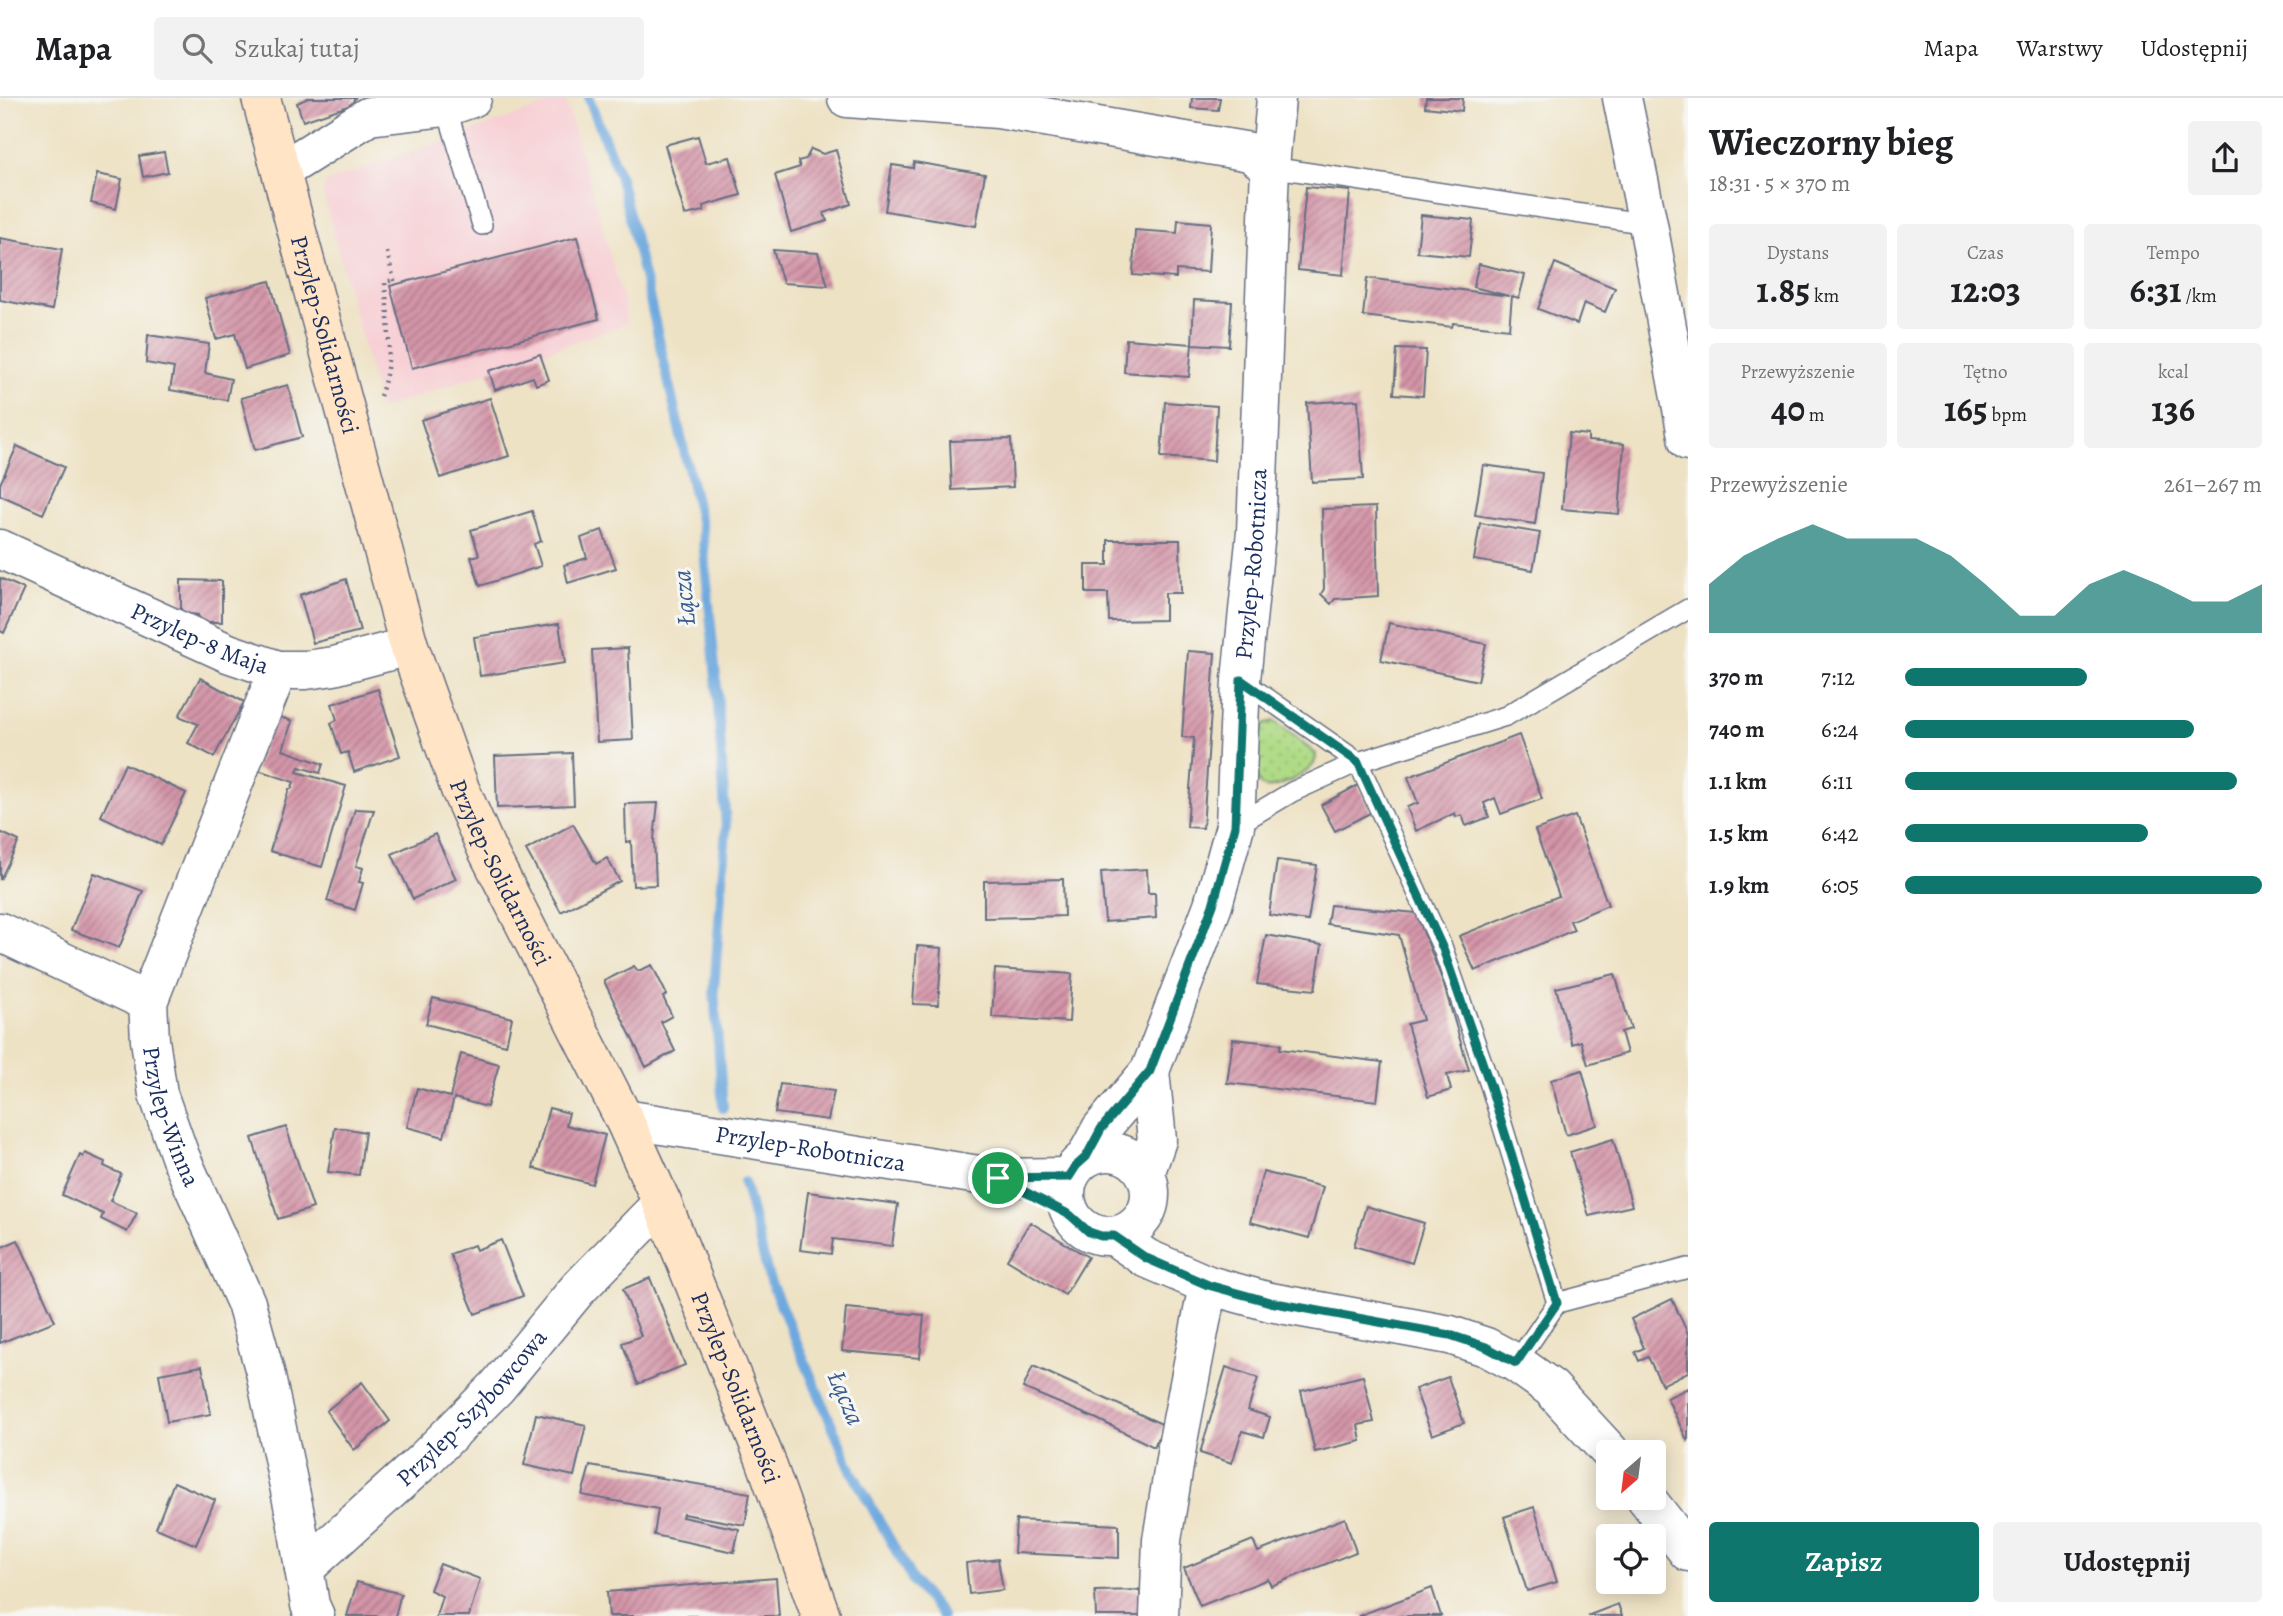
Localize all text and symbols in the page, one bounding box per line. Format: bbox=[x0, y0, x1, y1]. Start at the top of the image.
search box bbox=[154, 17, 644, 80]
text: Mapa bbox=[35, 26, 112, 71]
icon: search bbox=[178, 29, 216, 67]
text: Szukaj tutaj bbox=[234, 31, 360, 66]
text: Mapa bbox=[1923, 32, 1979, 64]
text: Warstwy bbox=[2017, 32, 2103, 64]
text: Udostępnij bbox=[2141, 32, 2248, 64]
text: Wieczorny bieg bbox=[1709, 116, 1954, 168]
button: share bbox=[2188, 121, 2262, 195]
text: 18:31 · 5 × 370 m bbox=[1709, 168, 1850, 199]
street label: Przylep-Solidarności bbox=[283, 232, 367, 437]
text: Dystans bbox=[1766, 240, 1829, 266]
text: Czas bbox=[1967, 240, 2004, 266]
text: Tempo bbox=[2147, 240, 2200, 266]
text: 1.85 bbox=[1756, 266, 1810, 314]
text: 12:03 bbox=[1950, 266, 2021, 314]
text: 6:31 bbox=[2129, 266, 2182, 314]
text: km bbox=[1810, 283, 1839, 309]
text: /km bbox=[2182, 283, 2217, 309]
text: Przewyższenie bbox=[1741, 359, 1855, 385]
text: Tętno bbox=[1964, 359, 2007, 385]
text: kcal bbox=[2158, 359, 2188, 385]
text: 40 bbox=[1771, 385, 1805, 433]
text: 165 bbox=[1944, 385, 1988, 433]
text: 136 bbox=[2151, 385, 2195, 433]
text: m bbox=[1805, 402, 1825, 428]
text: bpm bbox=[1988, 402, 2027, 428]
street label: Przylep-Robotnicza bbox=[1227, 467, 1274, 661]
text: Przewyższenie bbox=[1709, 469, 1848, 500]
text: 261–267 m bbox=[2164, 469, 2262, 500]
water label: Łącza bbox=[664, 569, 704, 627]
street label: Przylep-8 Maja bbox=[126, 595, 274, 682]
text: 370 m bbox=[1709, 662, 1764, 693]
text: 7:12 bbox=[1821, 662, 1855, 693]
text: 740 m bbox=[1709, 714, 1764, 745]
text: 6:24 bbox=[1821, 714, 1858, 745]
text: 1.1 km bbox=[1709, 766, 1767, 797]
text: 6:11 bbox=[1821, 766, 1853, 797]
street label: Przylep-Solidarności bbox=[442, 775, 559, 971]
text: 1.5 km bbox=[1709, 818, 1769, 849]
text: 6:42 bbox=[1821, 818, 1858, 849]
text: 1.9 km bbox=[1709, 870, 1769, 901]
text: 6:05 bbox=[1821, 870, 1859, 901]
street label: Przylep-Winna bbox=[135, 1044, 208, 1193]
street label: Przylep-Robotnicza bbox=[713, 1118, 909, 1179]
pin bbox=[968, 1148, 1028, 1208]
icon: arrive bbox=[979, 1159, 1017, 1197]
street label: Przylep-Solidarności bbox=[683, 1287, 788, 1488]
street label: Przylep-Szybowcowa bbox=[389, 1322, 555, 1494]
water label: Łącza bbox=[819, 1365, 873, 1431]
north arrow bbox=[1596, 1440, 1666, 1510]
map controls bbox=[1596, 1440, 1666, 1594]
button: Zapisz bbox=[1709, 1522, 1979, 1602]
button: Udostępnij bbox=[1993, 1522, 2262, 1602]
button: locate bbox=[1596, 1524, 1666, 1594]

